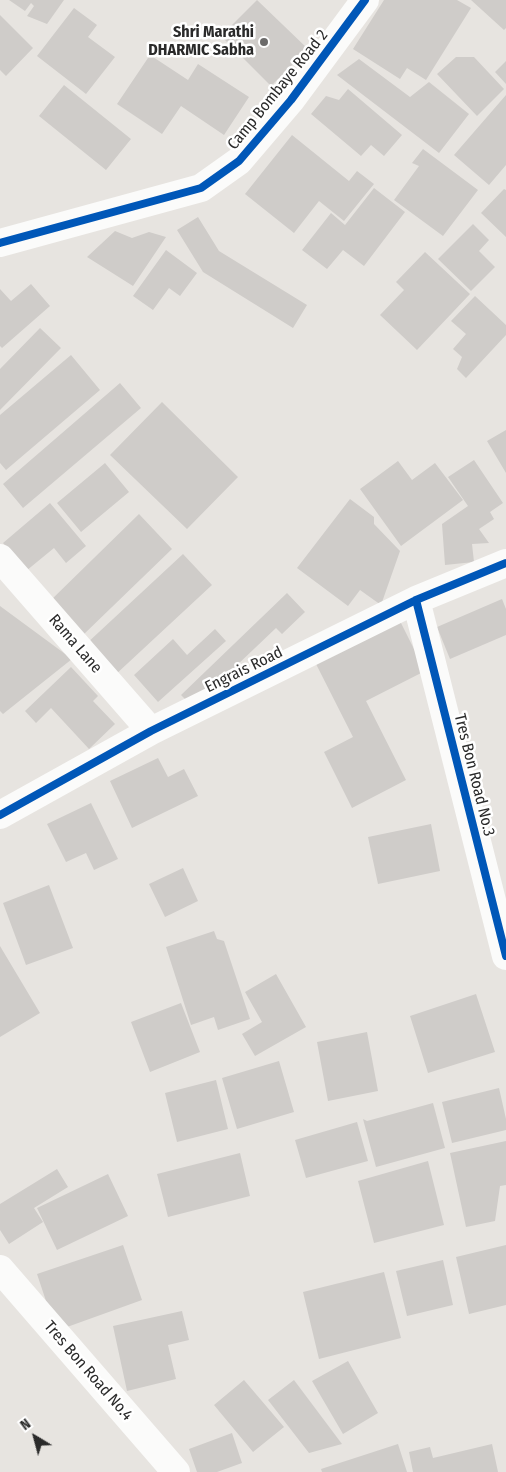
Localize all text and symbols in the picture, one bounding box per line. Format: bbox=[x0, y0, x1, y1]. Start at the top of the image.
place label: Shri Marathi DHARMIC Sabha bbox=[148, 23, 254, 61]
street label: Camp Bombaye Road 2 bbox=[224, 26, 332, 154]
marker: Shri Marathi DHARMIC Sabha bbox=[258, 36, 270, 48]
street label: Rama Lane bbox=[44, 611, 106, 677]
street label: Engrais Road bbox=[202, 643, 286, 697]
street label: Tres Bon Road No.3 bbox=[449, 712, 499, 838]
street label: Tres Bon Road No.4 bbox=[40, 1317, 136, 1425]
north arrow bbox=[10, 1412, 60, 1462]
text: N bbox=[17, 1415, 34, 1434]

